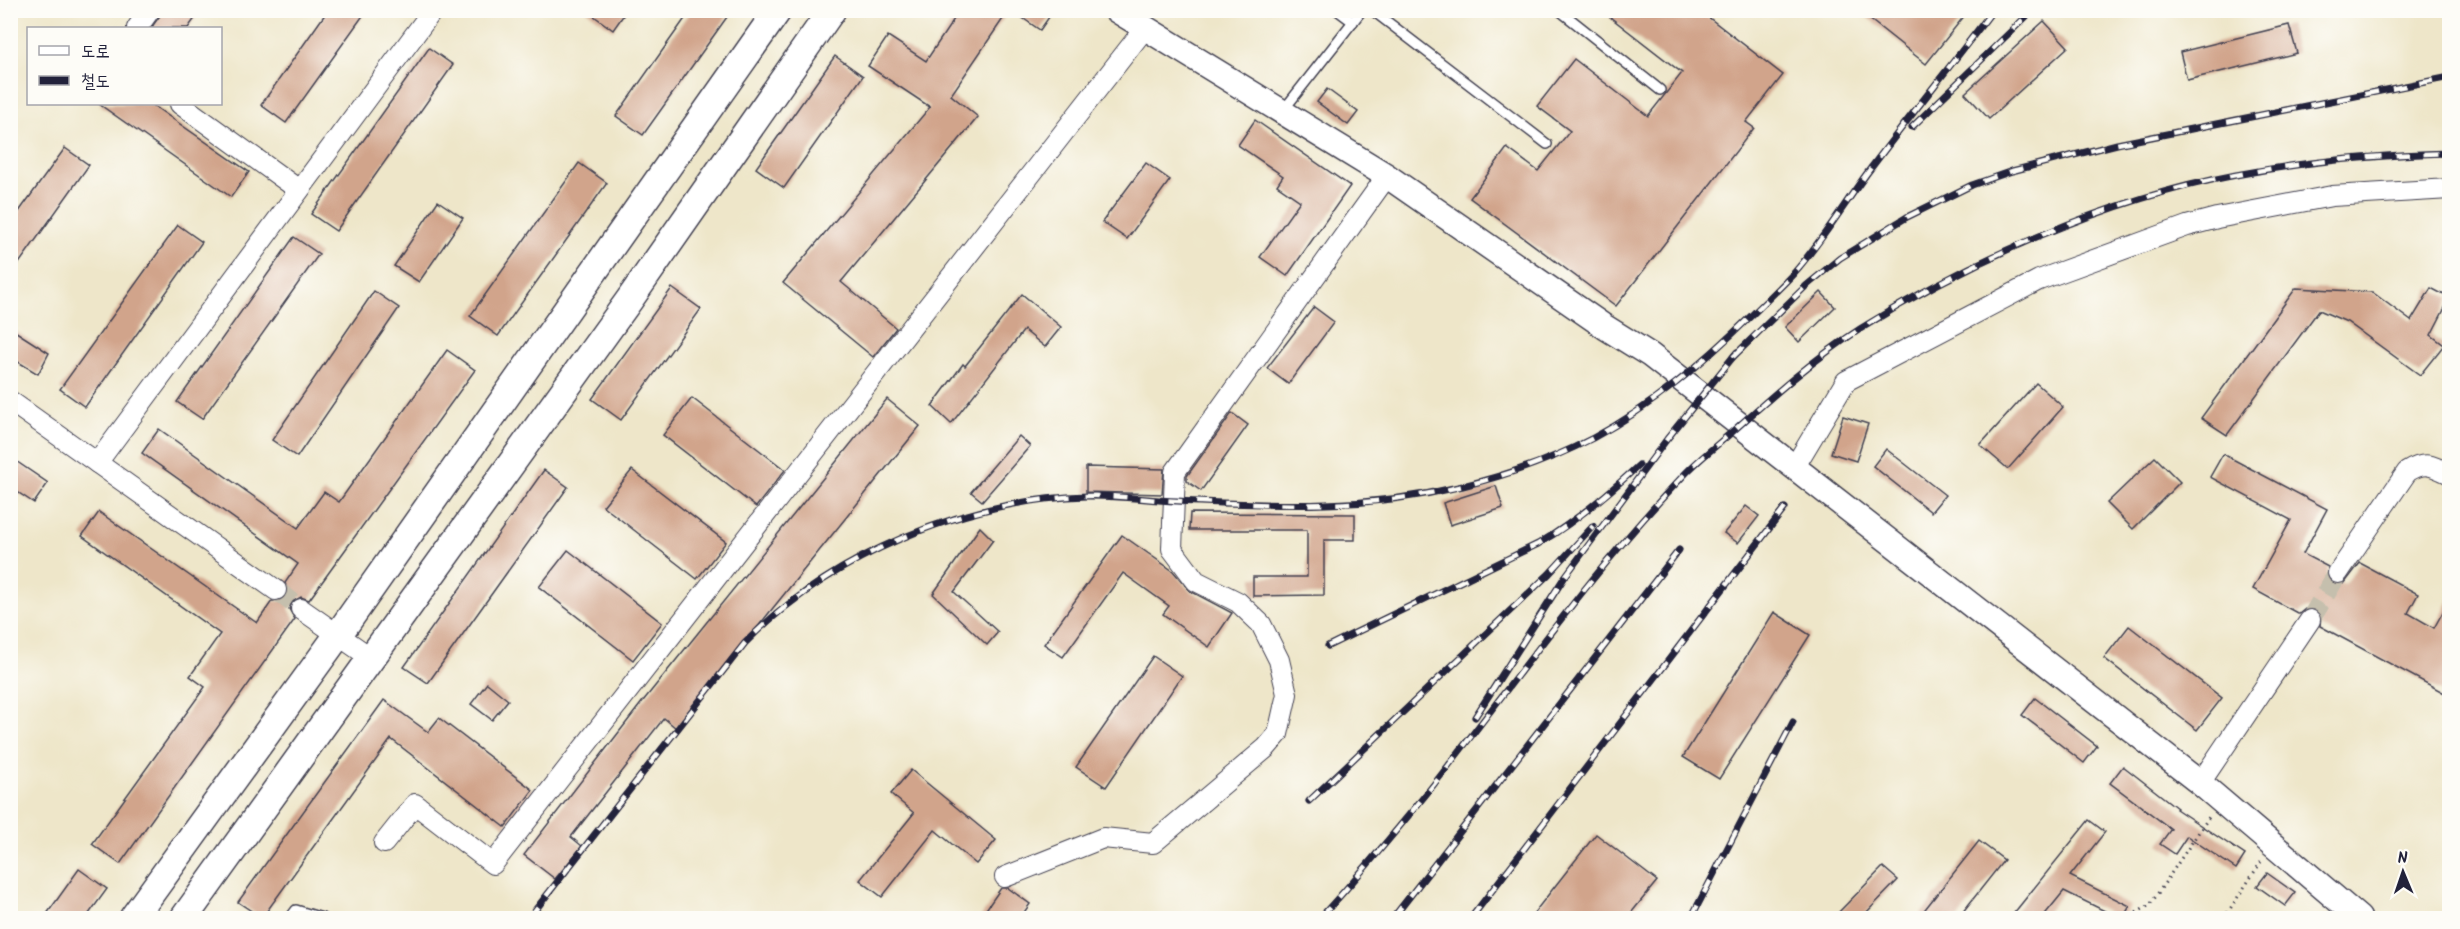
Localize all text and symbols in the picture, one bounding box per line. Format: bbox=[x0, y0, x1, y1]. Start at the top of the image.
legend bbox=[27, 27, 222, 105]
text: 도로 bbox=[81, 38, 110, 67]
text: 철도 bbox=[81, 68, 110, 97]
north arrow bbox=[2373, 842, 2433, 902]
text: N bbox=[2397, 846, 2408, 871]

